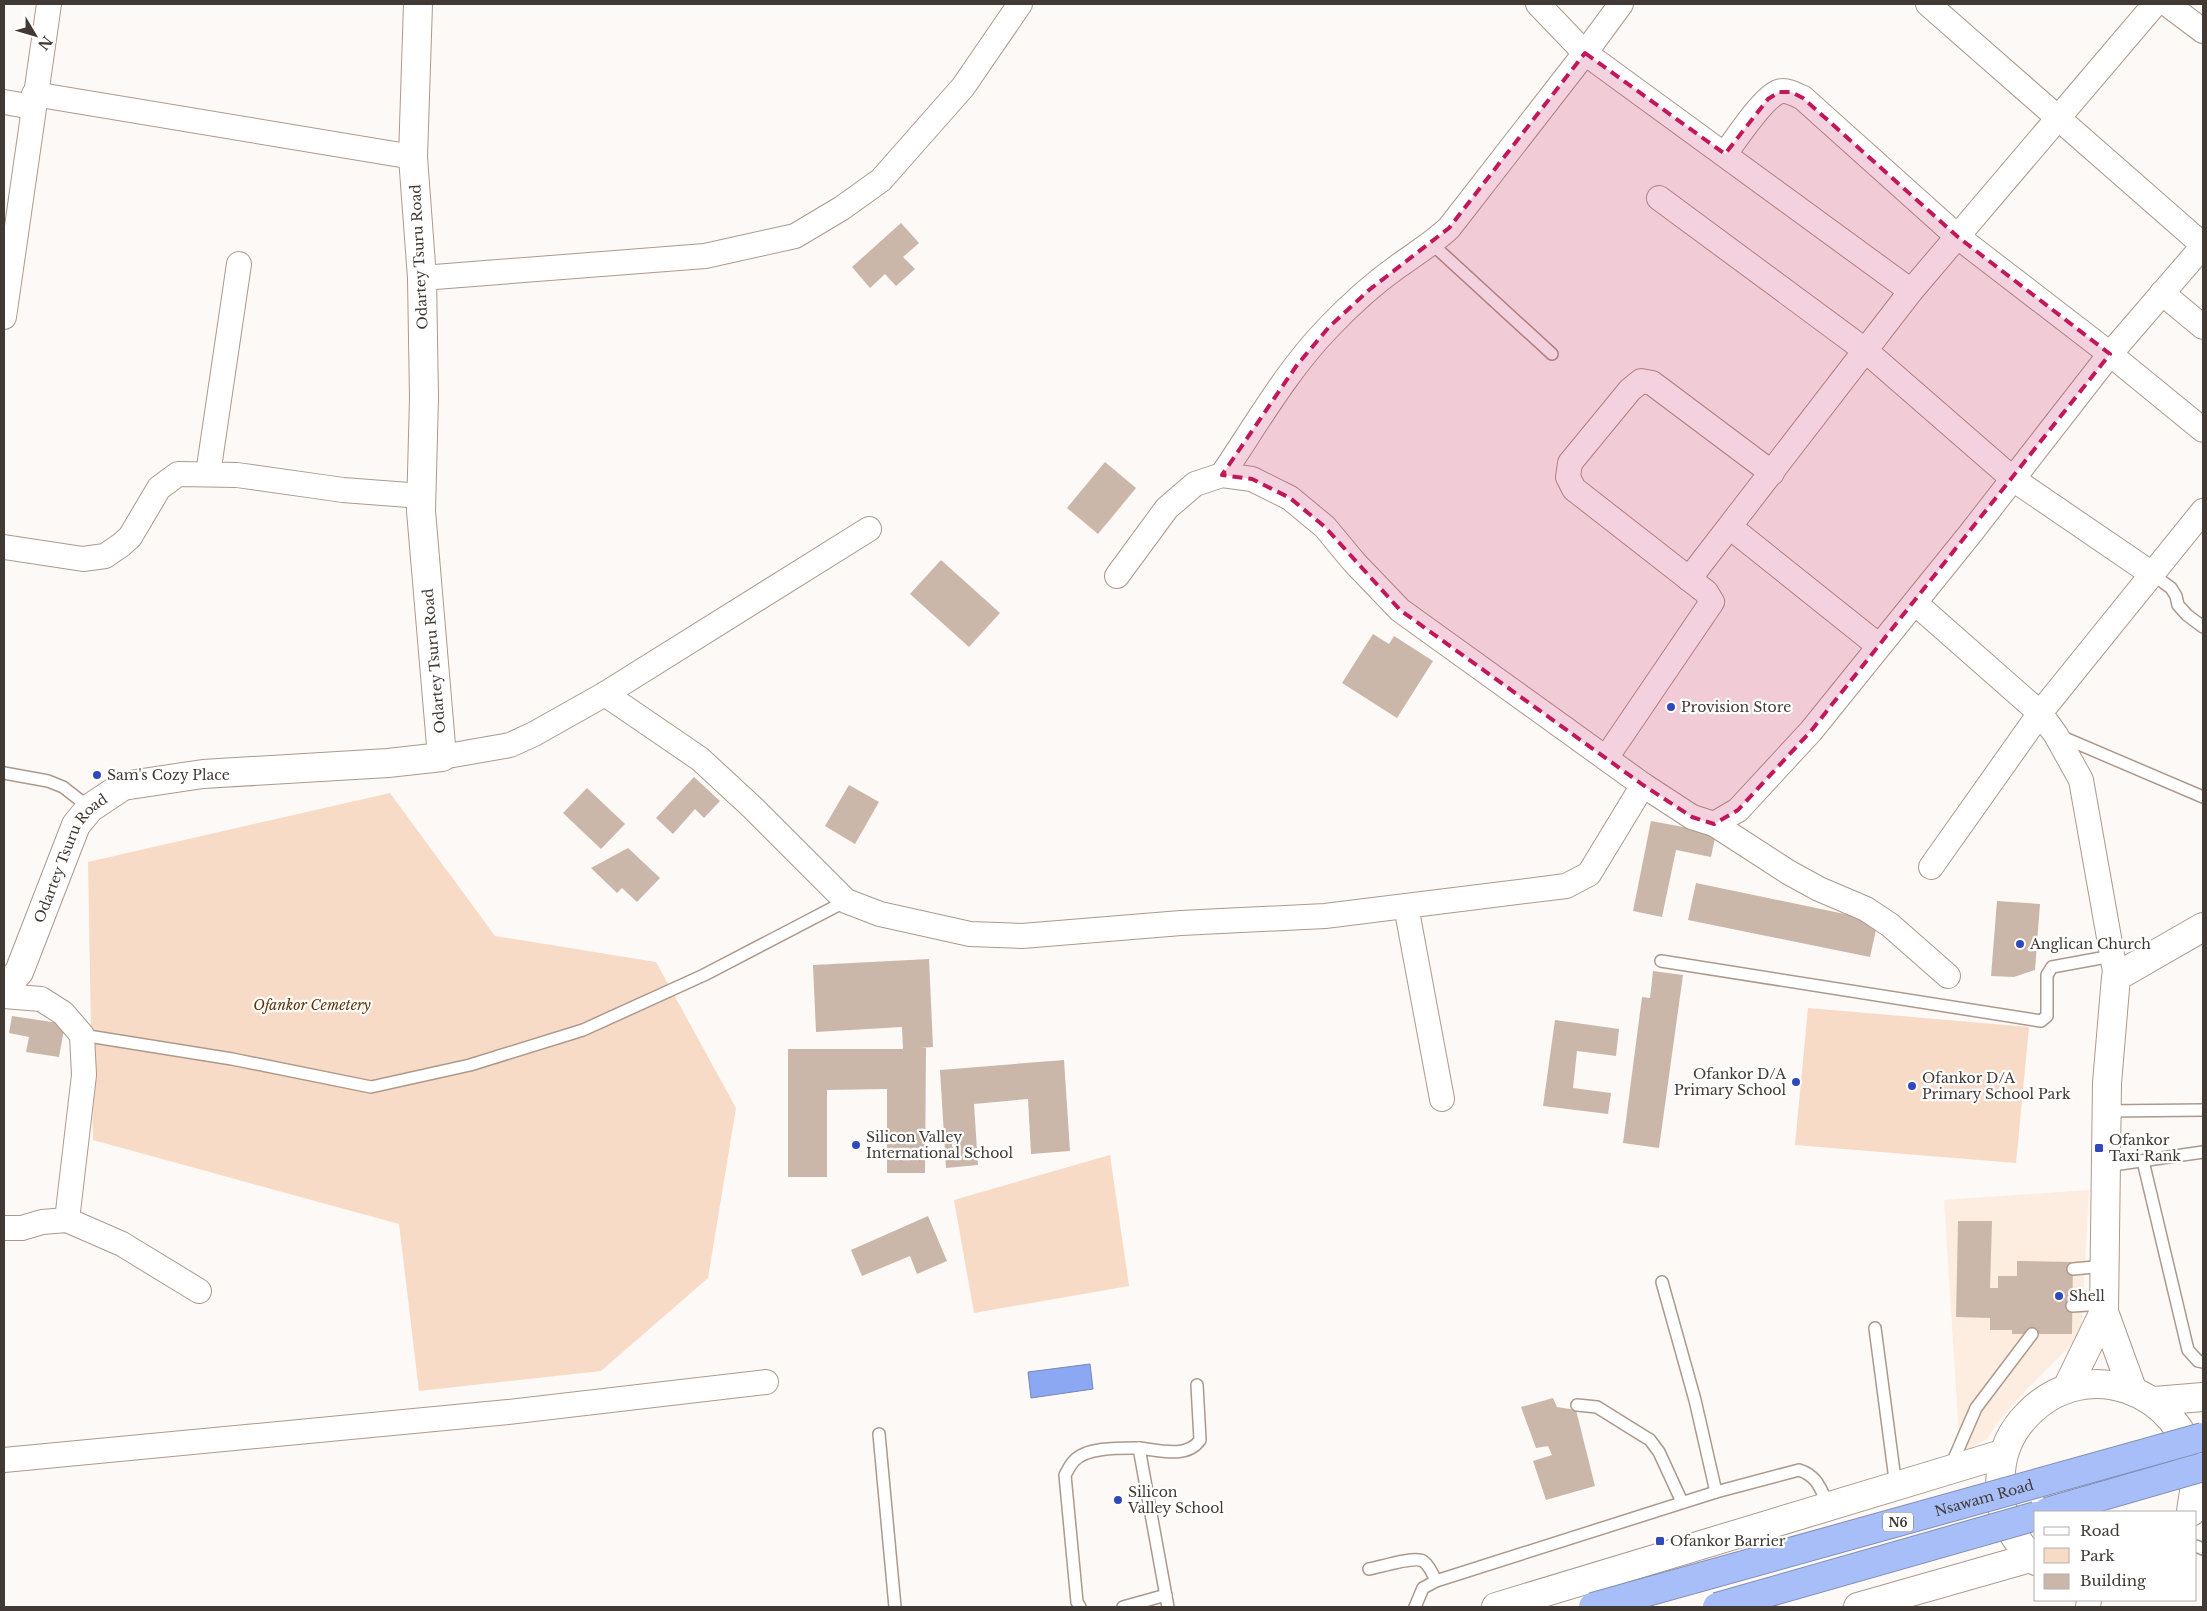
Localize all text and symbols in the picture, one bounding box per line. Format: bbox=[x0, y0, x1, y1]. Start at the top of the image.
north arrow bbox=[10, 10, 60, 60]
text: N bbox=[34, 32, 56, 54]
street label: Odartey Tsuru Road bbox=[406, 183, 432, 330]
street label: Odartey Tsuru Road bbox=[419, 587, 449, 734]
place label: Provision Store bbox=[1681, 698, 1791, 716]
marker: Provision Store bbox=[1665, 701, 1677, 713]
place label: Sam's Cozy Place bbox=[107, 766, 230, 784]
marker: Sam's Cozy Place bbox=[91, 769, 103, 781]
street label: Odartey Tsuru Road bbox=[30, 790, 111, 926]
place label: Anglican Church bbox=[2029, 935, 2151, 953]
marker: Anglican Church bbox=[2014, 938, 2026, 950]
park label: Ofankor Cemetery bbox=[253, 996, 372, 1014]
place label: Ofankor D/A Primary School bbox=[1674, 1065, 1786, 1099]
place label: Ofankor D/A Primary School Park bbox=[1922, 1069, 2071, 1103]
marker: Ofankor D/A Primary School bbox=[1790, 1076, 1802, 1088]
marker: Ofankor D/A Primary School Park bbox=[1906, 1080, 1918, 1092]
place label: Silicon Valley International School bbox=[866, 1128, 1014, 1162]
place label: Ofankor Taxi Rank bbox=[2109, 1131, 2181, 1165]
marker: Silicon Valley International School bbox=[850, 1139, 862, 1151]
marker: Ofankor Taxi Rank bbox=[2093, 1142, 2105, 1154]
place label: Shell bbox=[2069, 1287, 2105, 1305]
marker: Shell bbox=[2053, 1290, 2065, 1302]
street label: Nsawam Road bbox=[1933, 1476, 2036, 1520]
place label: Silicon Valley School bbox=[1127, 1483, 1224, 1517]
marker: Silicon Valley School bbox=[1112, 1494, 1124, 1506]
legend bbox=[2034, 1511, 2197, 1601]
road number: N6 bbox=[1883, 1512, 1913, 1531]
text: Road bbox=[2080, 1521, 2120, 1540]
place label: Ofankor Barrier bbox=[1670, 1532, 1786, 1550]
marker: Ofankor Barrier bbox=[1654, 1535, 1666, 1547]
text: Park bbox=[2080, 1546, 2116, 1565]
text: Building bbox=[2080, 1571, 2147, 1590]

